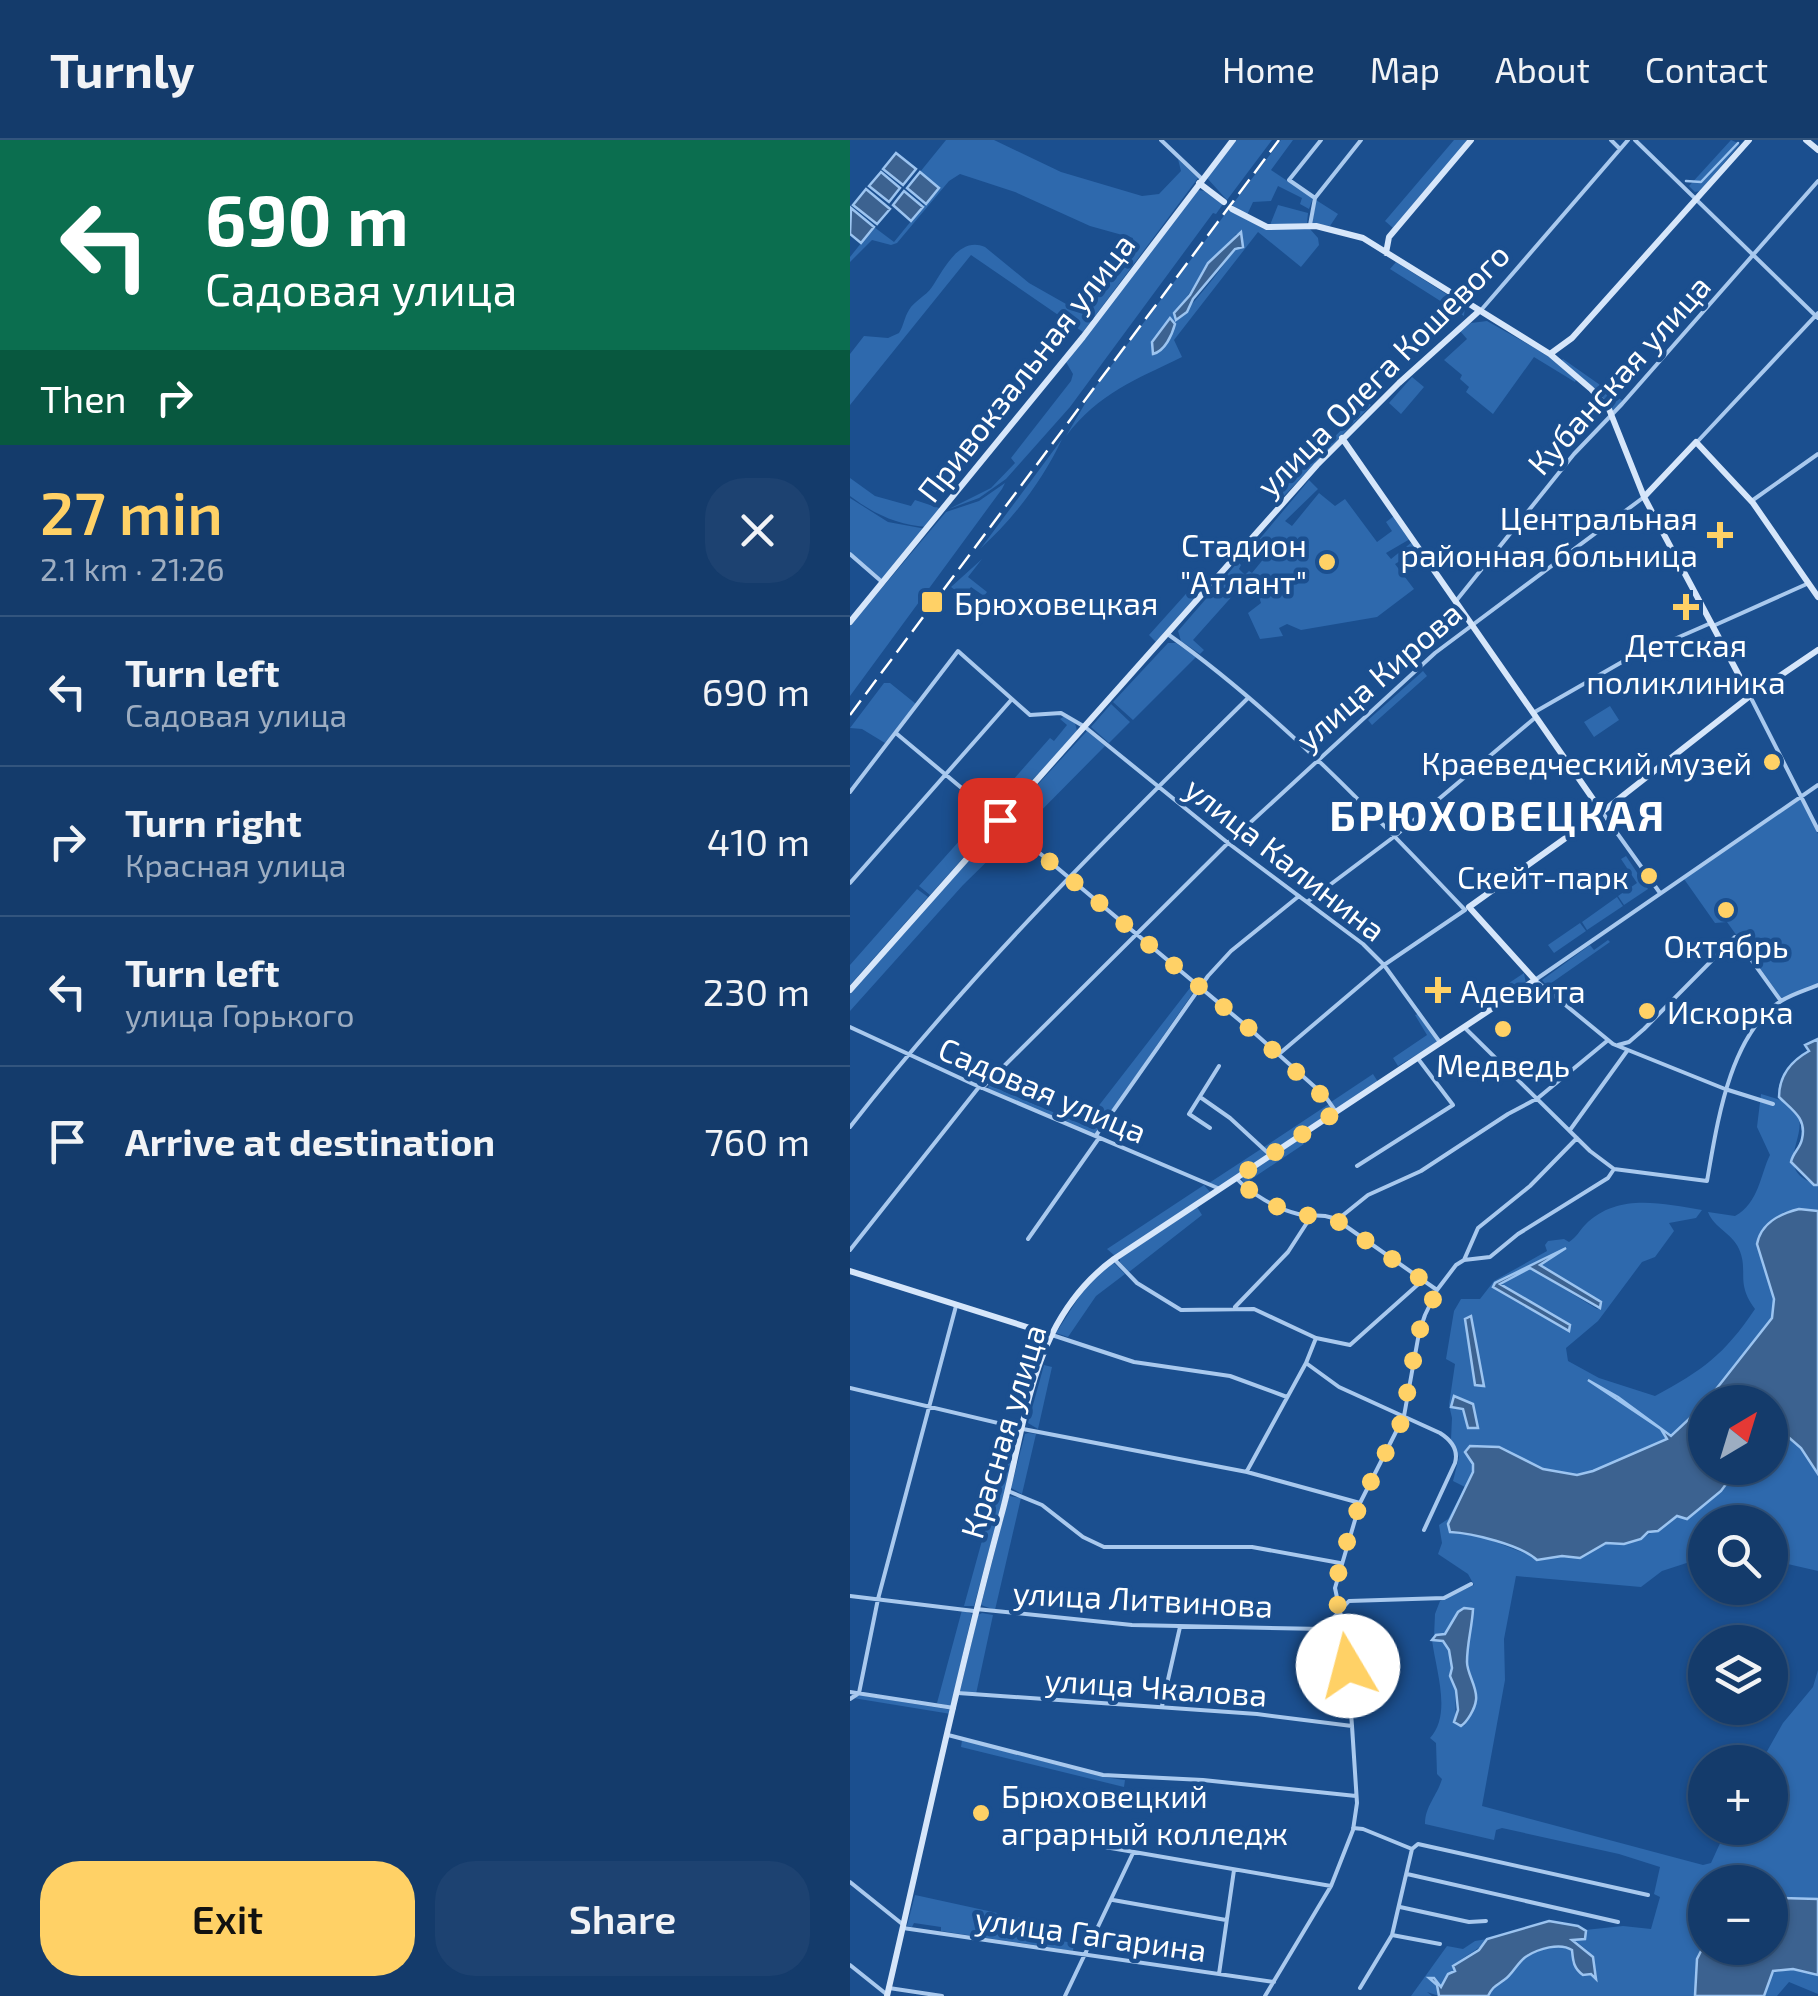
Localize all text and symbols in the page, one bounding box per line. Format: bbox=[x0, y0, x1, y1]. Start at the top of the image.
text: Turnly bbox=[50, 40, 195, 98]
text: Home bbox=[1222, 48, 1315, 90]
text: Map bbox=[1370, 48, 1440, 90]
text: About bbox=[1495, 48, 1590, 90]
text: Contact bbox=[1645, 48, 1768, 90]
text: 690 m bbox=[205, 176, 409, 260]
icon: left bbox=[40, 180, 170, 310]
street label: Привокзальная улица bbox=[908, 225, 1142, 509]
street label: улица Олега Кошевого bbox=[1248, 235, 1517, 504]
text: Садовая улица bbox=[205, 261, 517, 315]
street label: Кубанская улица bbox=[1519, 267, 1718, 482]
icon: right bbox=[147, 370, 202, 425]
text: Then bbox=[40, 375, 127, 421]
text: 27 min bbox=[40, 475, 223, 547]
button: close bbox=[705, 478, 810, 583]
place label: Центральная районная больница bbox=[1400, 498, 1698, 573]
marker: Центральная районная больница bbox=[1707, 522, 1733, 548]
place label: Стадион "Атлант" bbox=[1180, 525, 1307, 600]
text: 2.1 km · 21:26 bbox=[40, 549, 225, 587]
marker: Стадион "Атлант" bbox=[1316, 551, 1338, 573]
place label: Брюховецкая bbox=[954, 583, 1158, 621]
marker: Брюховецкая bbox=[919, 589, 945, 615]
street label: улица Кирова bbox=[1287, 593, 1469, 758]
marker: Детская поликлиника bbox=[1673, 594, 1699, 620]
place label: Детская поликлиника bbox=[1586, 625, 1786, 700]
text: Turn left bbox=[125, 649, 280, 695]
icon: left bbox=[40, 664, 95, 719]
text: 690 m bbox=[702, 668, 810, 714]
text: Садовая улица bbox=[125, 695, 347, 733]
place label: Краеведческий музей bbox=[1421, 743, 1752, 782]
marker: Краеведческий музей bbox=[1761, 751, 1783, 773]
street label: улица Калинина bbox=[1178, 768, 1394, 949]
pin bbox=[958, 778, 1043, 863]
district label: БРЮХОВЕЦКАЯ bbox=[1329, 789, 1667, 839]
icon: arrive bbox=[973, 793, 1028, 848]
text: Turn right bbox=[125, 799, 302, 845]
icon: right bbox=[40, 814, 95, 869]
text: 410 m bbox=[707, 818, 810, 864]
text: Красная улица bbox=[125, 845, 346, 883]
place label: Скейт-парк bbox=[1457, 857, 1629, 895]
marker: Скейт-парк bbox=[1638, 865, 1660, 887]
marker: Октябрь bbox=[1715, 899, 1737, 921]
place label: Октябрь bbox=[1663, 926, 1789, 964]
text: Turn left bbox=[125, 949, 280, 995]
icon: left bbox=[40, 964, 95, 1019]
text: 230 m bbox=[703, 968, 810, 1014]
place label: Адевита bbox=[1460, 971, 1586, 1009]
marker: Адевита bbox=[1425, 977, 1451, 1003]
place label: Искорка bbox=[1667, 992, 1794, 1030]
text: улица Горького bbox=[125, 995, 355, 1033]
marker: Искорка bbox=[1636, 1000, 1658, 1022]
marker: Медведь bbox=[1492, 1018, 1514, 1040]
street label: Садовая улица bbox=[933, 1028, 1153, 1151]
place label: Медведь bbox=[1436, 1045, 1570, 1083]
icon: arrive bbox=[40, 1114, 95, 1169]
text: Arrive at destination bbox=[125, 1118, 495, 1164]
text: 760 m bbox=[704, 1118, 810, 1164]
street label: Красная улица bbox=[951, 1320, 1053, 1543]
north arrow bbox=[1688, 1385, 1788, 1485]
map controls bbox=[1688, 1385, 1788, 1965]
button: search bbox=[1688, 1505, 1788, 1605]
street label: улица Литвинова bbox=[1012, 1572, 1274, 1625]
position arrow bbox=[1296, 1614, 1400, 1718]
button: layers bbox=[1688, 1625, 1788, 1725]
street label: улица Чкалова bbox=[1043, 1659, 1269, 1714]
button: + bbox=[1688, 1745, 1788, 1845]
place label: Брюховецкий аграрный колледж bbox=[1001, 1776, 1288, 1851]
marker: Брюховецкий аграрный колледж bbox=[970, 1802, 992, 1824]
button: Exit bbox=[40, 1861, 415, 1976]
button: Share bbox=[435, 1861, 810, 1976]
button: − bbox=[1688, 1865, 1788, 1965]
street label: улица Гагарина bbox=[973, 1898, 1209, 1969]

